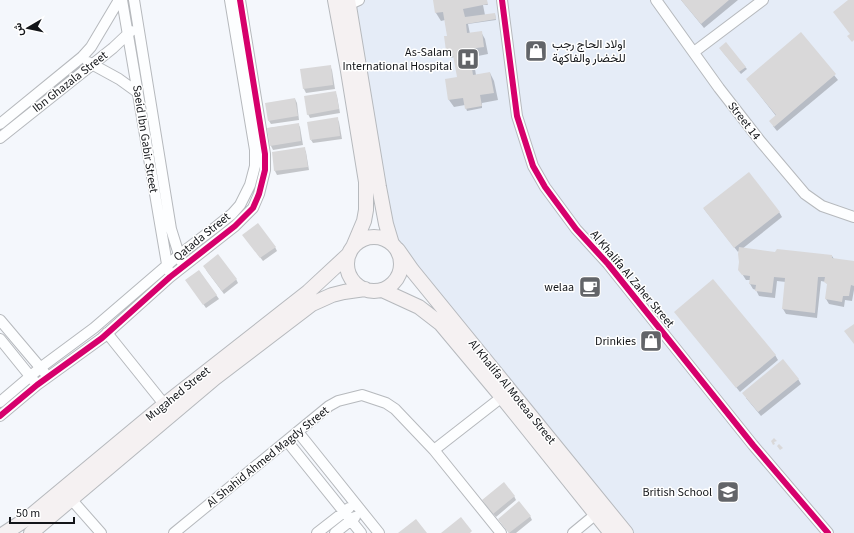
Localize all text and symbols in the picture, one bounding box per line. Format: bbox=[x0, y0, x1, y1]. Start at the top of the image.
north arrow bbox=[8, 8, 48, 48]
text: ش bbox=[10, 22, 27, 37]
place label: اولاد الحاج رجب للخضار والفاكهة bbox=[552, 36, 626, 67]
shop icon: اولاد الحاج رجب للخضار والفاكهة bbox=[523, 38, 549, 64]
place label: As-Salam International Hospital bbox=[342, 44, 452, 75]
hospital icon: As-Salam International Hospital bbox=[455, 46, 481, 72]
street label: Ibn Ghazala Street bbox=[29, 47, 111, 117]
street label: Saeid Ibn Gabir Street bbox=[128, 84, 162, 194]
street label: Street 14 bbox=[724, 98, 764, 144]
street label: Qatada Street bbox=[170, 209, 234, 265]
street label: Al Khalifa Al Zaher Street bbox=[586, 227, 678, 331]
cafe icon: welaa bbox=[577, 274, 603, 300]
place label: welaa bbox=[544, 279, 574, 296]
shop icon: Drinkies bbox=[638, 328, 664, 354]
place label: Drinkies bbox=[595, 333, 636, 350]
street label: Al Khalifa Al Moteaa Street bbox=[464, 336, 560, 448]
street label: Mugahed Street bbox=[142, 363, 214, 425]
street label: Al Shahid Ahmed Magdy Street bbox=[203, 402, 333, 512]
school or university icon: British School bbox=[715, 479, 741, 505]
place label: British School bbox=[642, 484, 712, 501]
scale bar bbox=[10, 499, 74, 525]
text: 50 m bbox=[16, 505, 40, 522]

